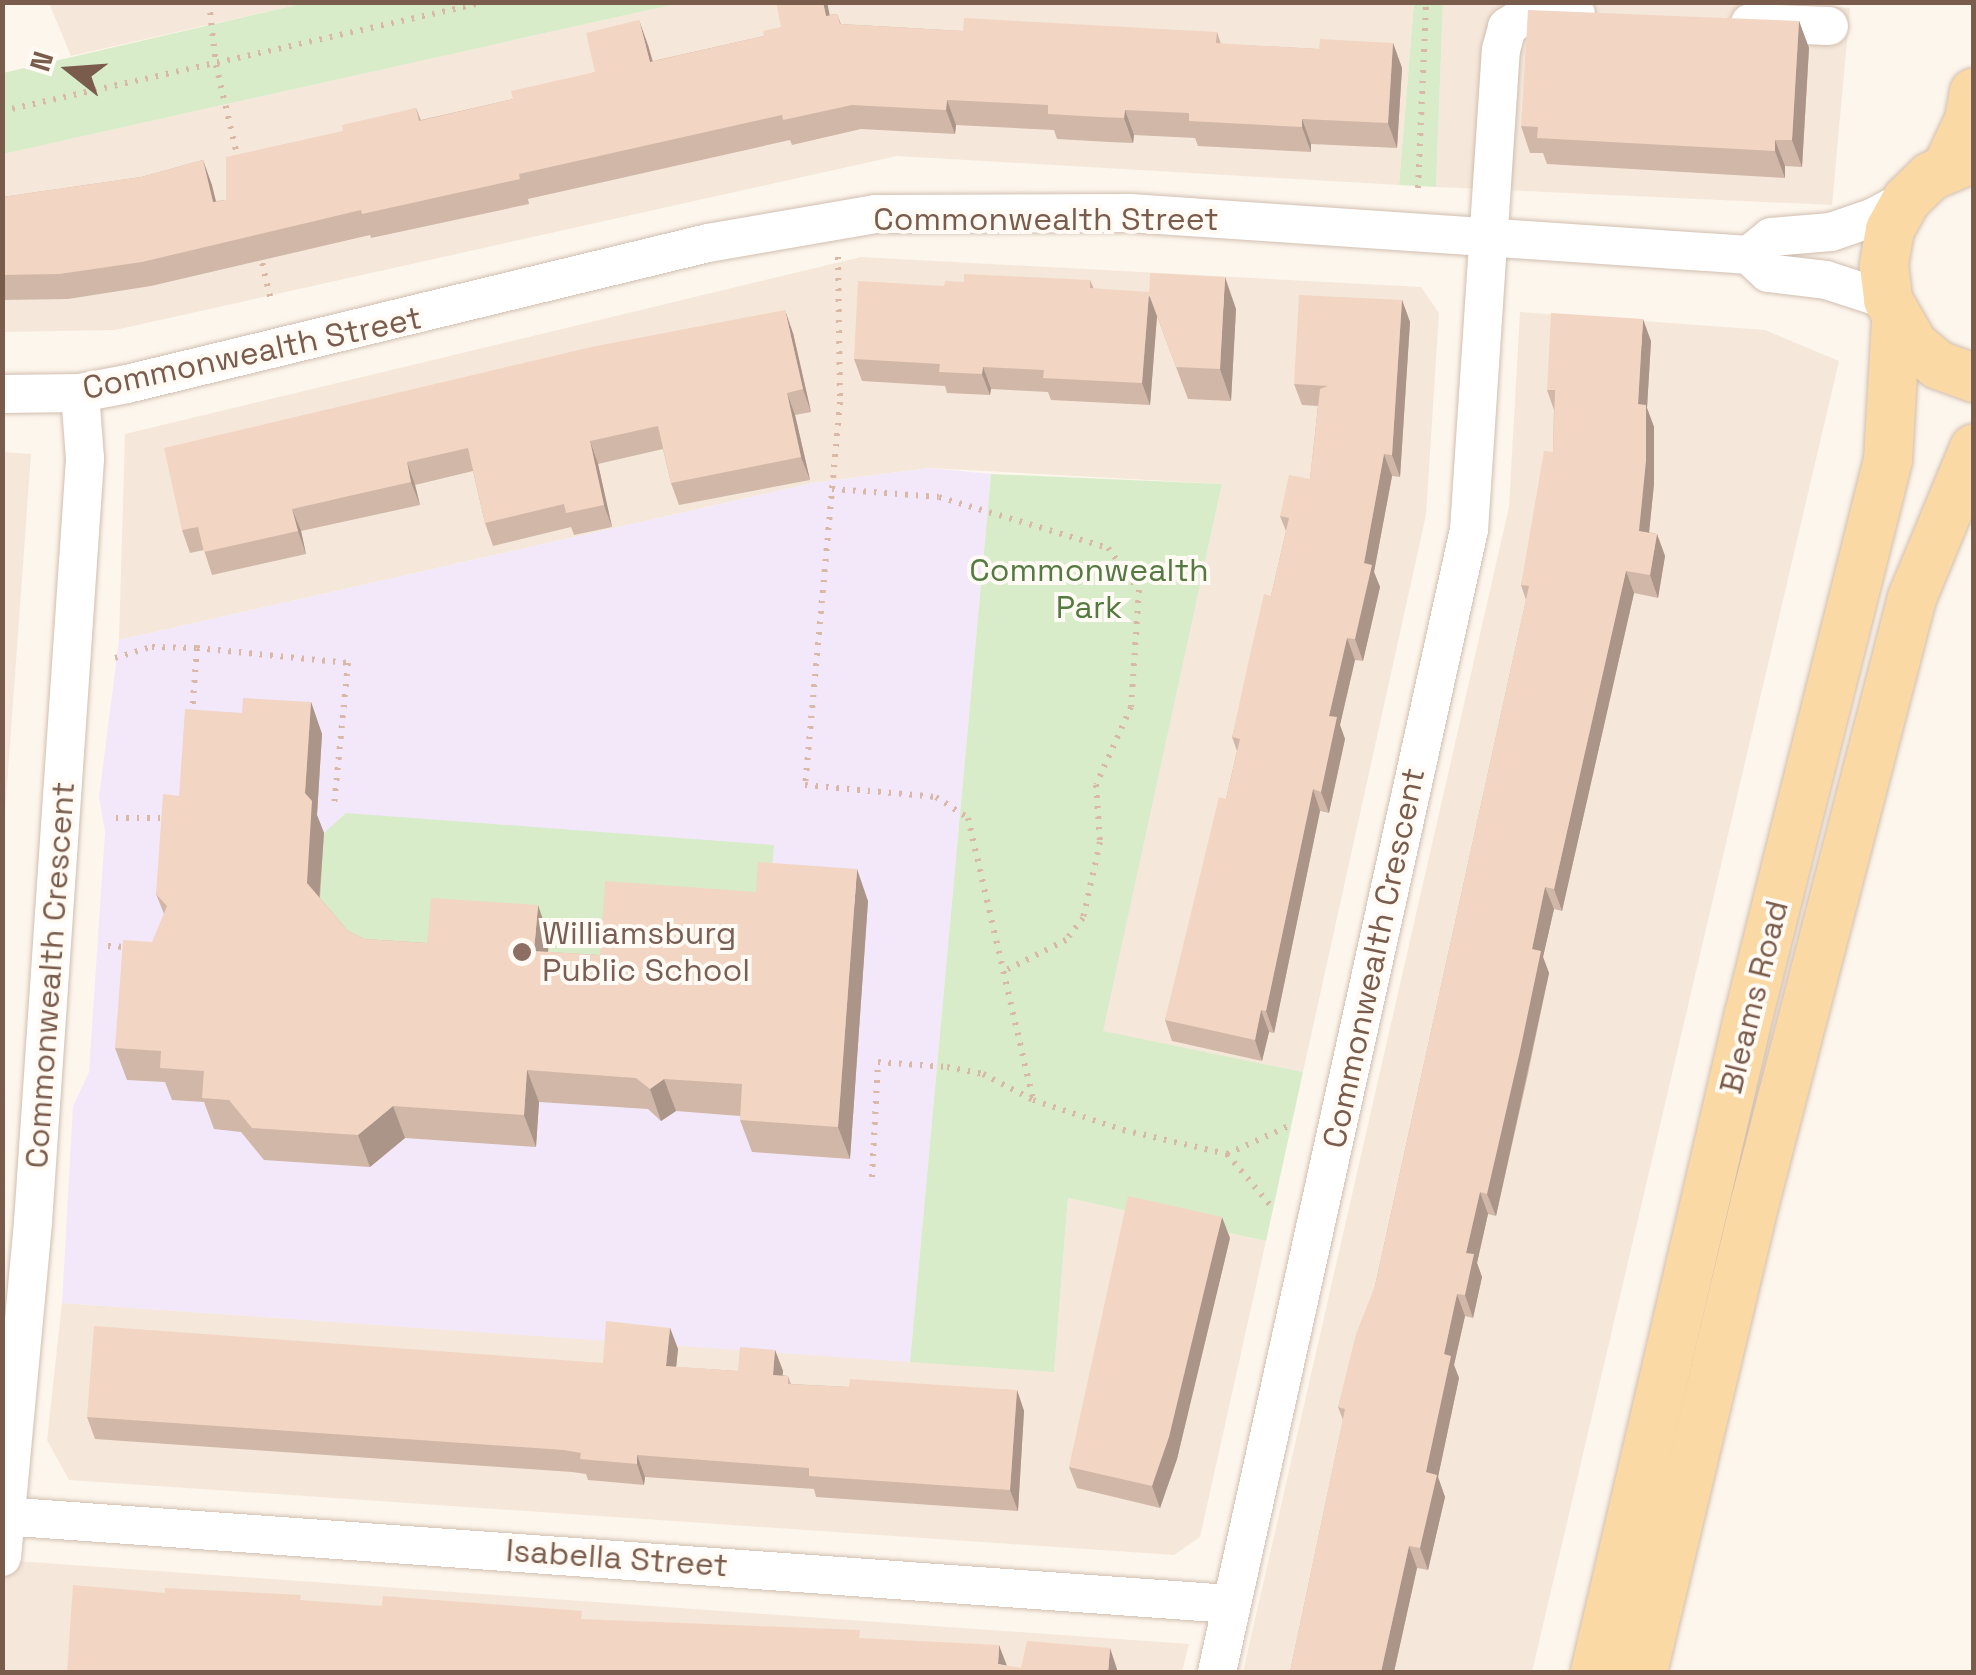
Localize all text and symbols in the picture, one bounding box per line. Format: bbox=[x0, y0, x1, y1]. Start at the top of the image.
north arrow bbox=[20, 20, 120, 120]
text: N bbox=[21, 47, 61, 75]
street label: Commonwealth Street bbox=[873, 200, 1219, 238]
street label: Commonwealth Street bbox=[79, 298, 425, 408]
park label: Commonwealth Park bbox=[969, 552, 1209, 627]
street label: Commonwealth Crescent bbox=[1315, 765, 1433, 1151]
street label: Commonwealth Crescent bbox=[17, 780, 83, 1170]
street label: Bleams Road bbox=[1711, 897, 1797, 1097]
place label: Williamsburg Public School bbox=[542, 915, 750, 990]
marker: Williamsburg Public School bbox=[511, 941, 533, 963]
street label: Isabella Street bbox=[505, 1531, 729, 1585]

